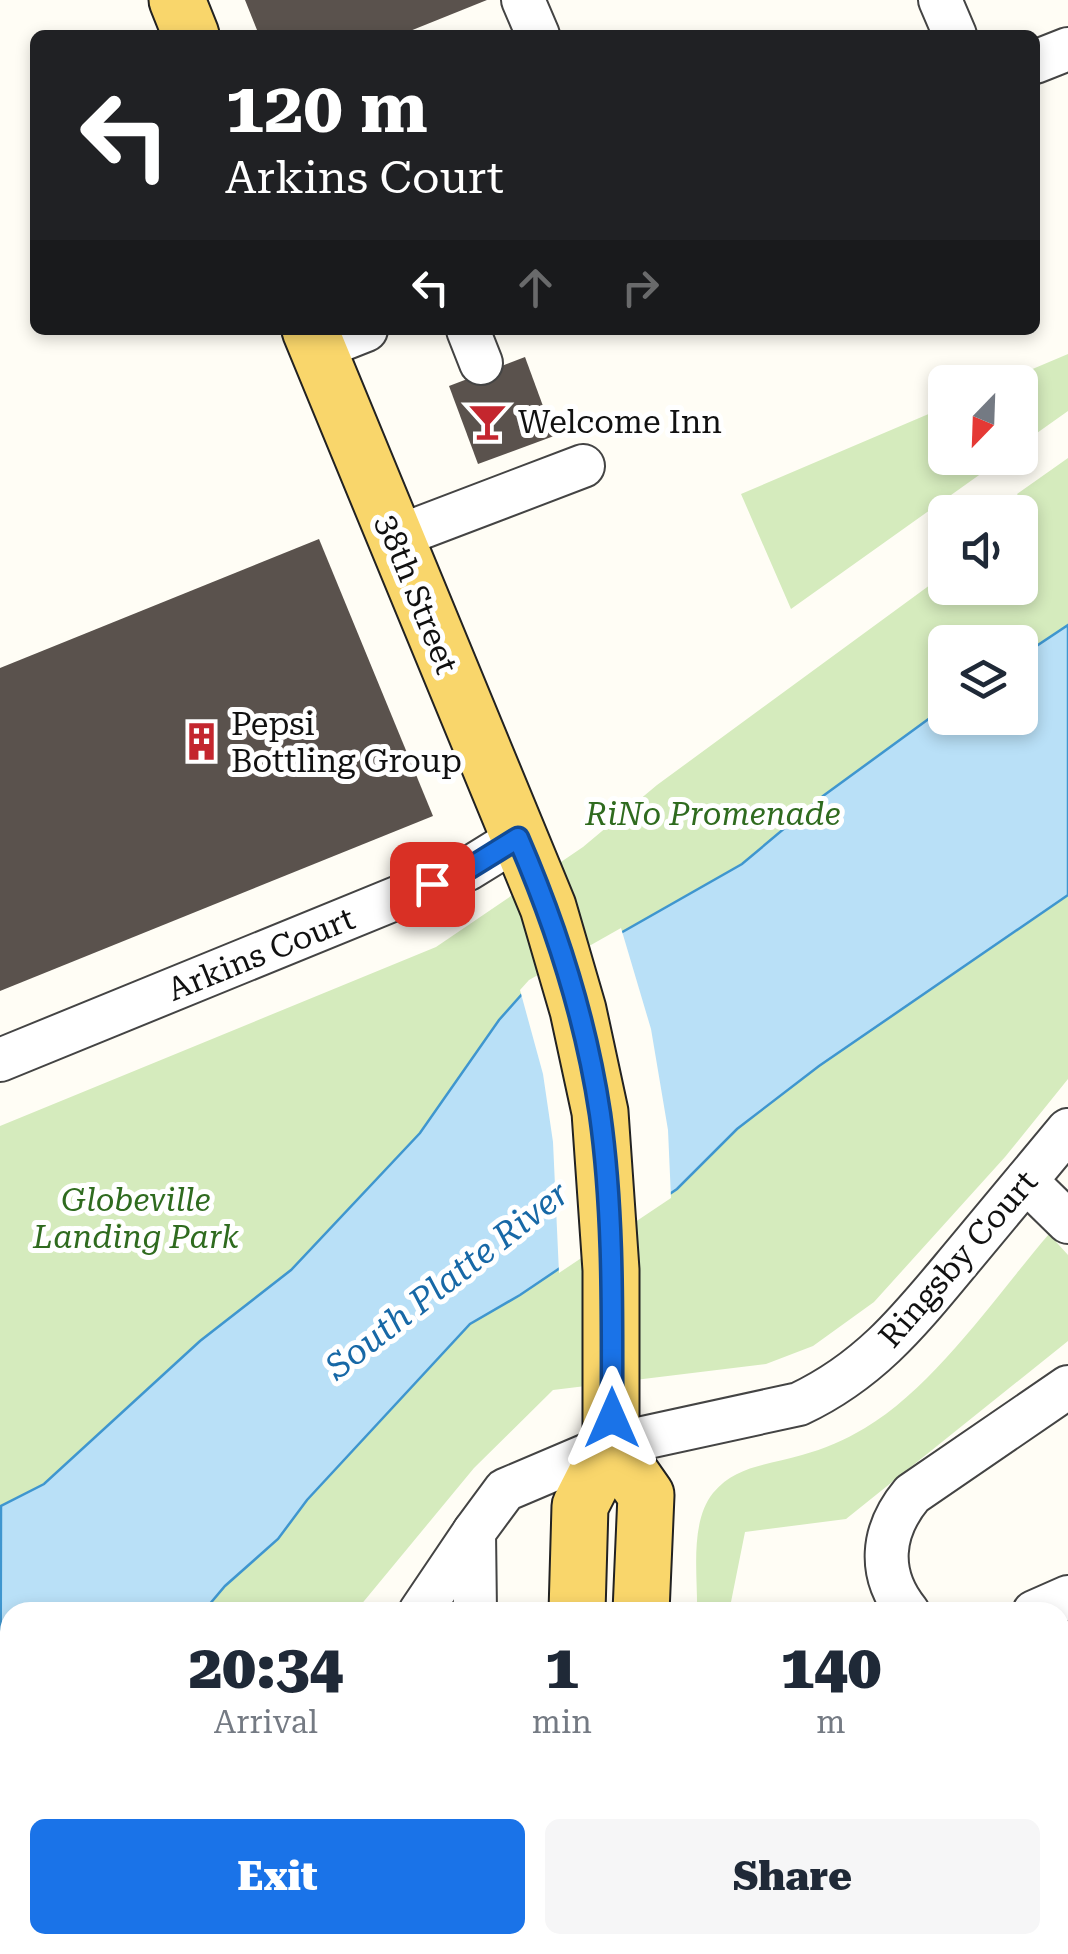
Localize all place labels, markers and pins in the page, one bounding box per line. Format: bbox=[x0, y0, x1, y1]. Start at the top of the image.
bar icon: Welcome Inn bbox=[467, 401, 509, 443]
place label: Welcome Inn bbox=[518, 403, 722, 441]
place label: Pepsi Bottling Group bbox=[231, 705, 462, 780]
building icon: Pepsi Bottling Group bbox=[180, 721, 222, 763]
pin bbox=[390, 842, 475, 927]

